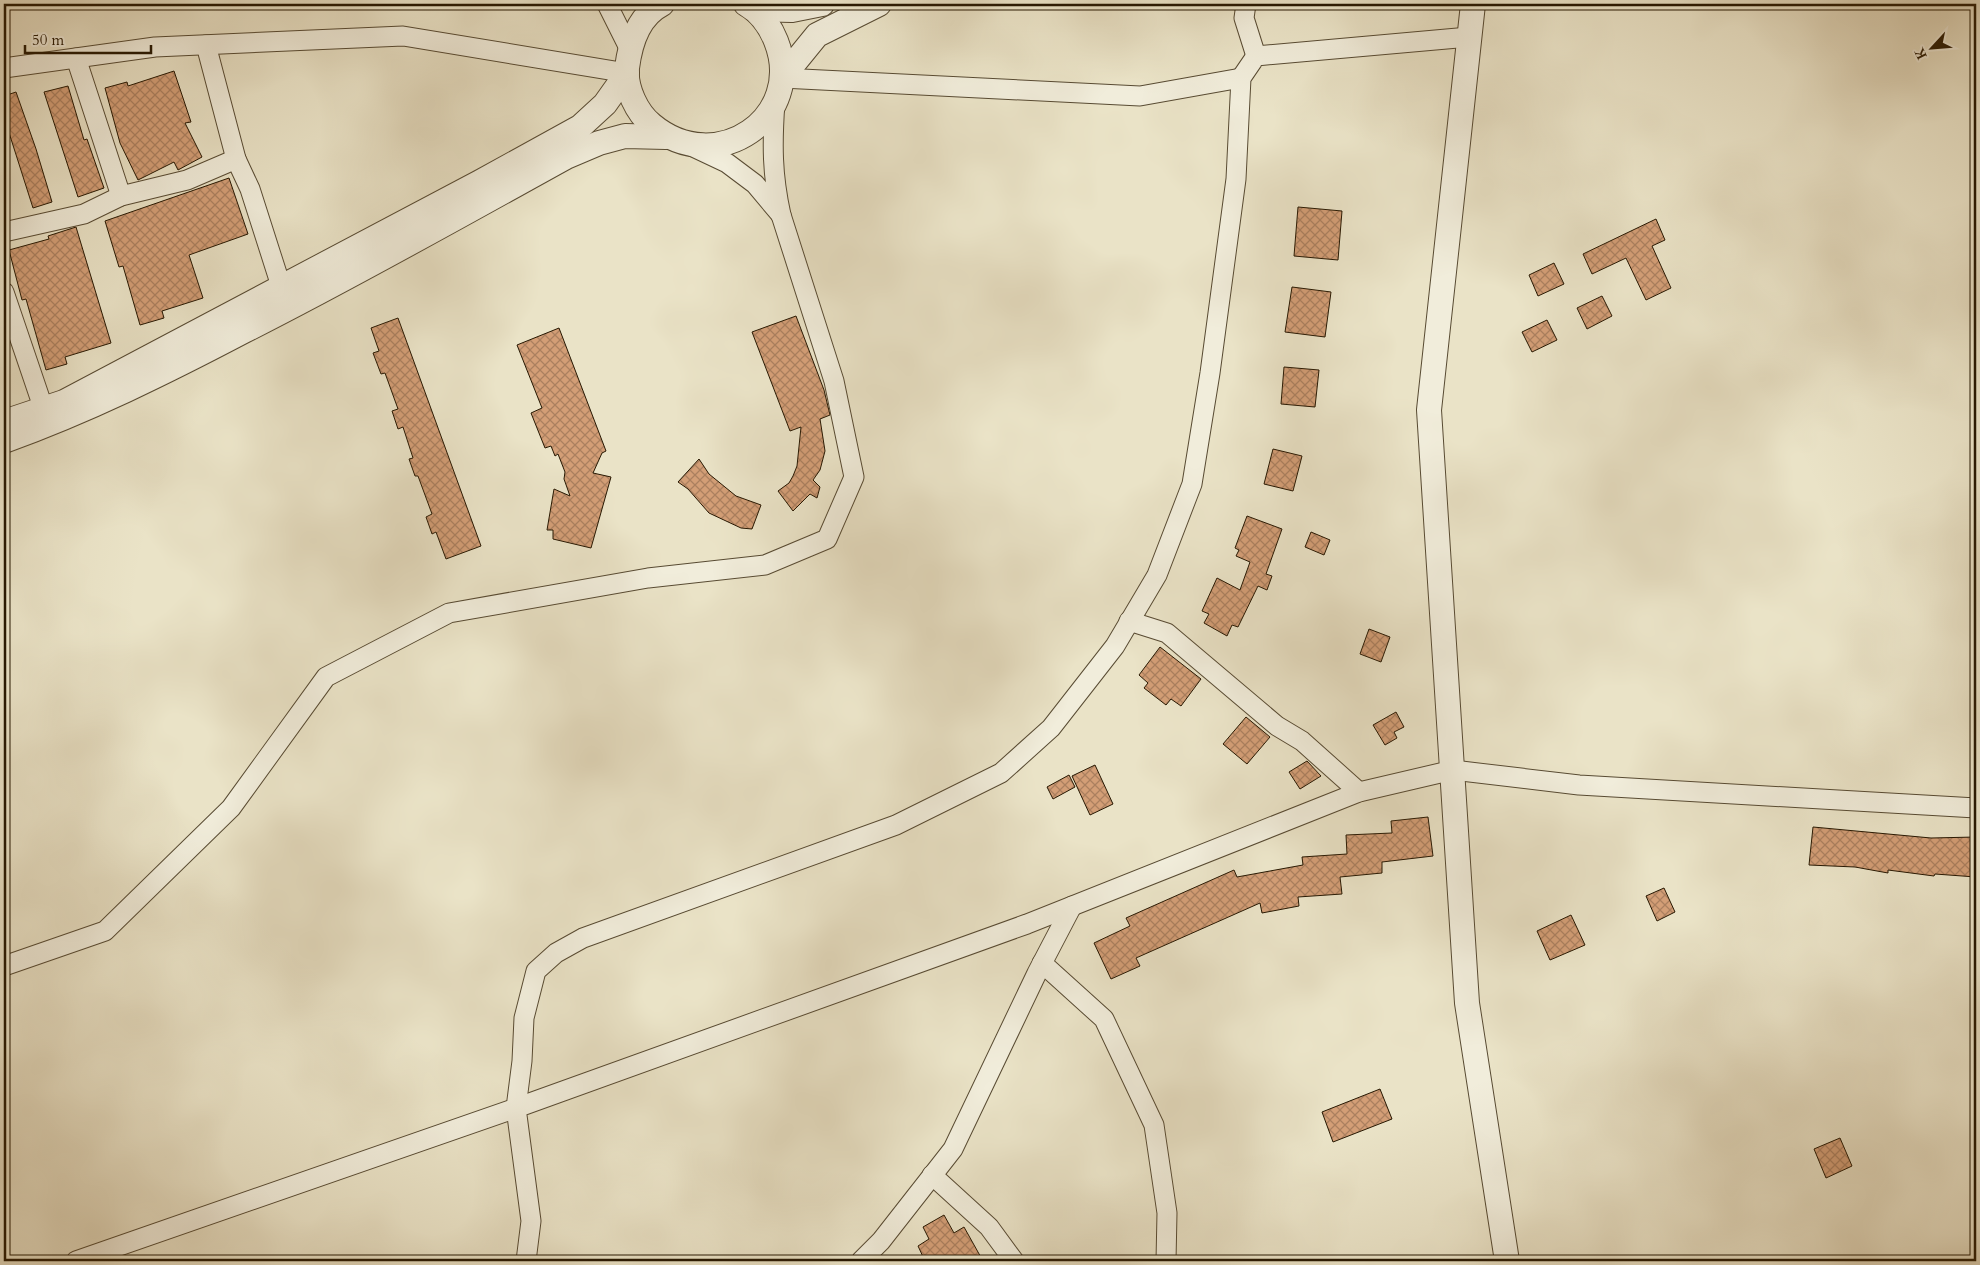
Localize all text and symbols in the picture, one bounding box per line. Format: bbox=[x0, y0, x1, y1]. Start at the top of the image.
scale bar bbox=[25, 22, 151, 54]
north arrow bbox=[1908, 22, 1958, 72]
text: 50 m bbox=[32, 30, 64, 50]
text: K bbox=[1909, 44, 1932, 63]

